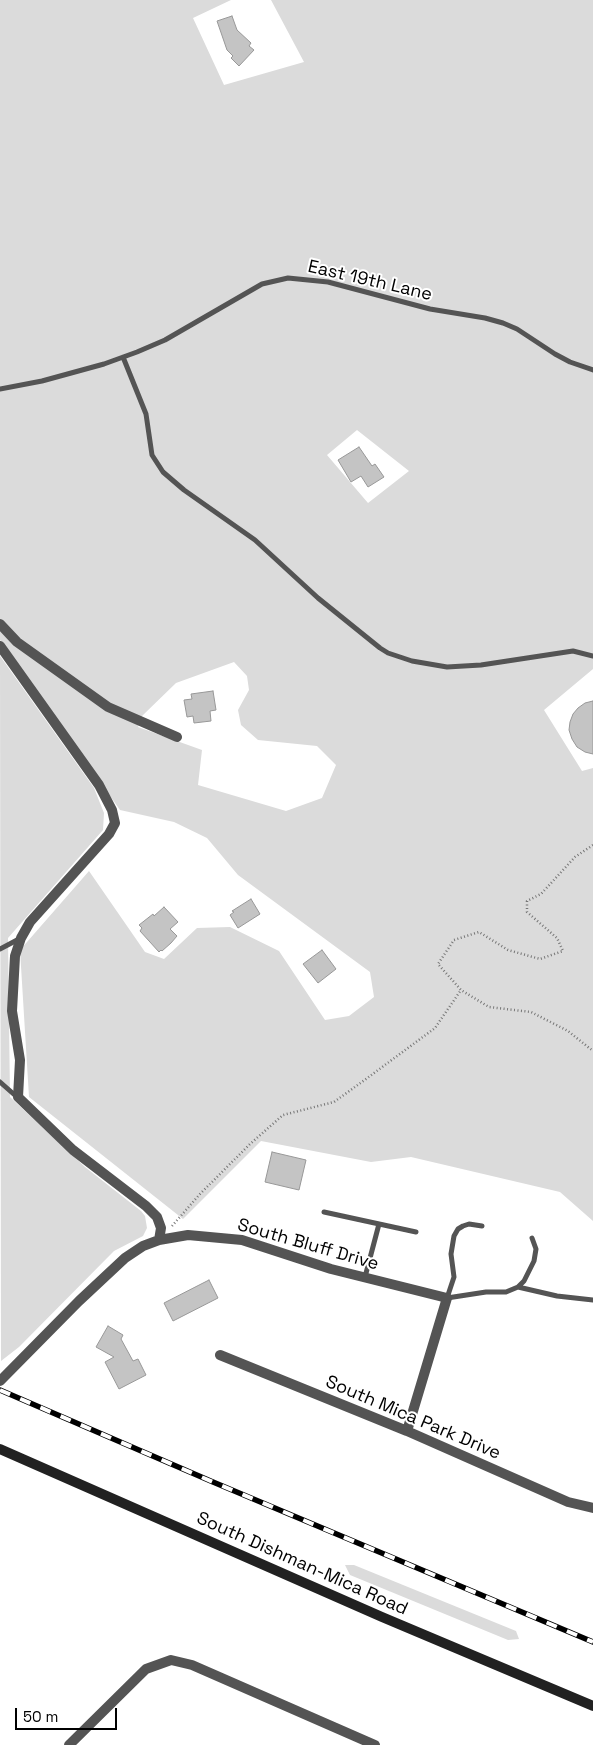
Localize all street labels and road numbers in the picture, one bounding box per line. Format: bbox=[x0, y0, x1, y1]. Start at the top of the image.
street label: East 19th Lane bbox=[306, 256, 434, 306]
street label: South Bluff Drive bbox=[235, 1215, 381, 1275]
street label: South Mica Park Drive bbox=[322, 1371, 504, 1465]
street label: South Dishman-Mica Road bbox=[193, 1508, 411, 1620]

